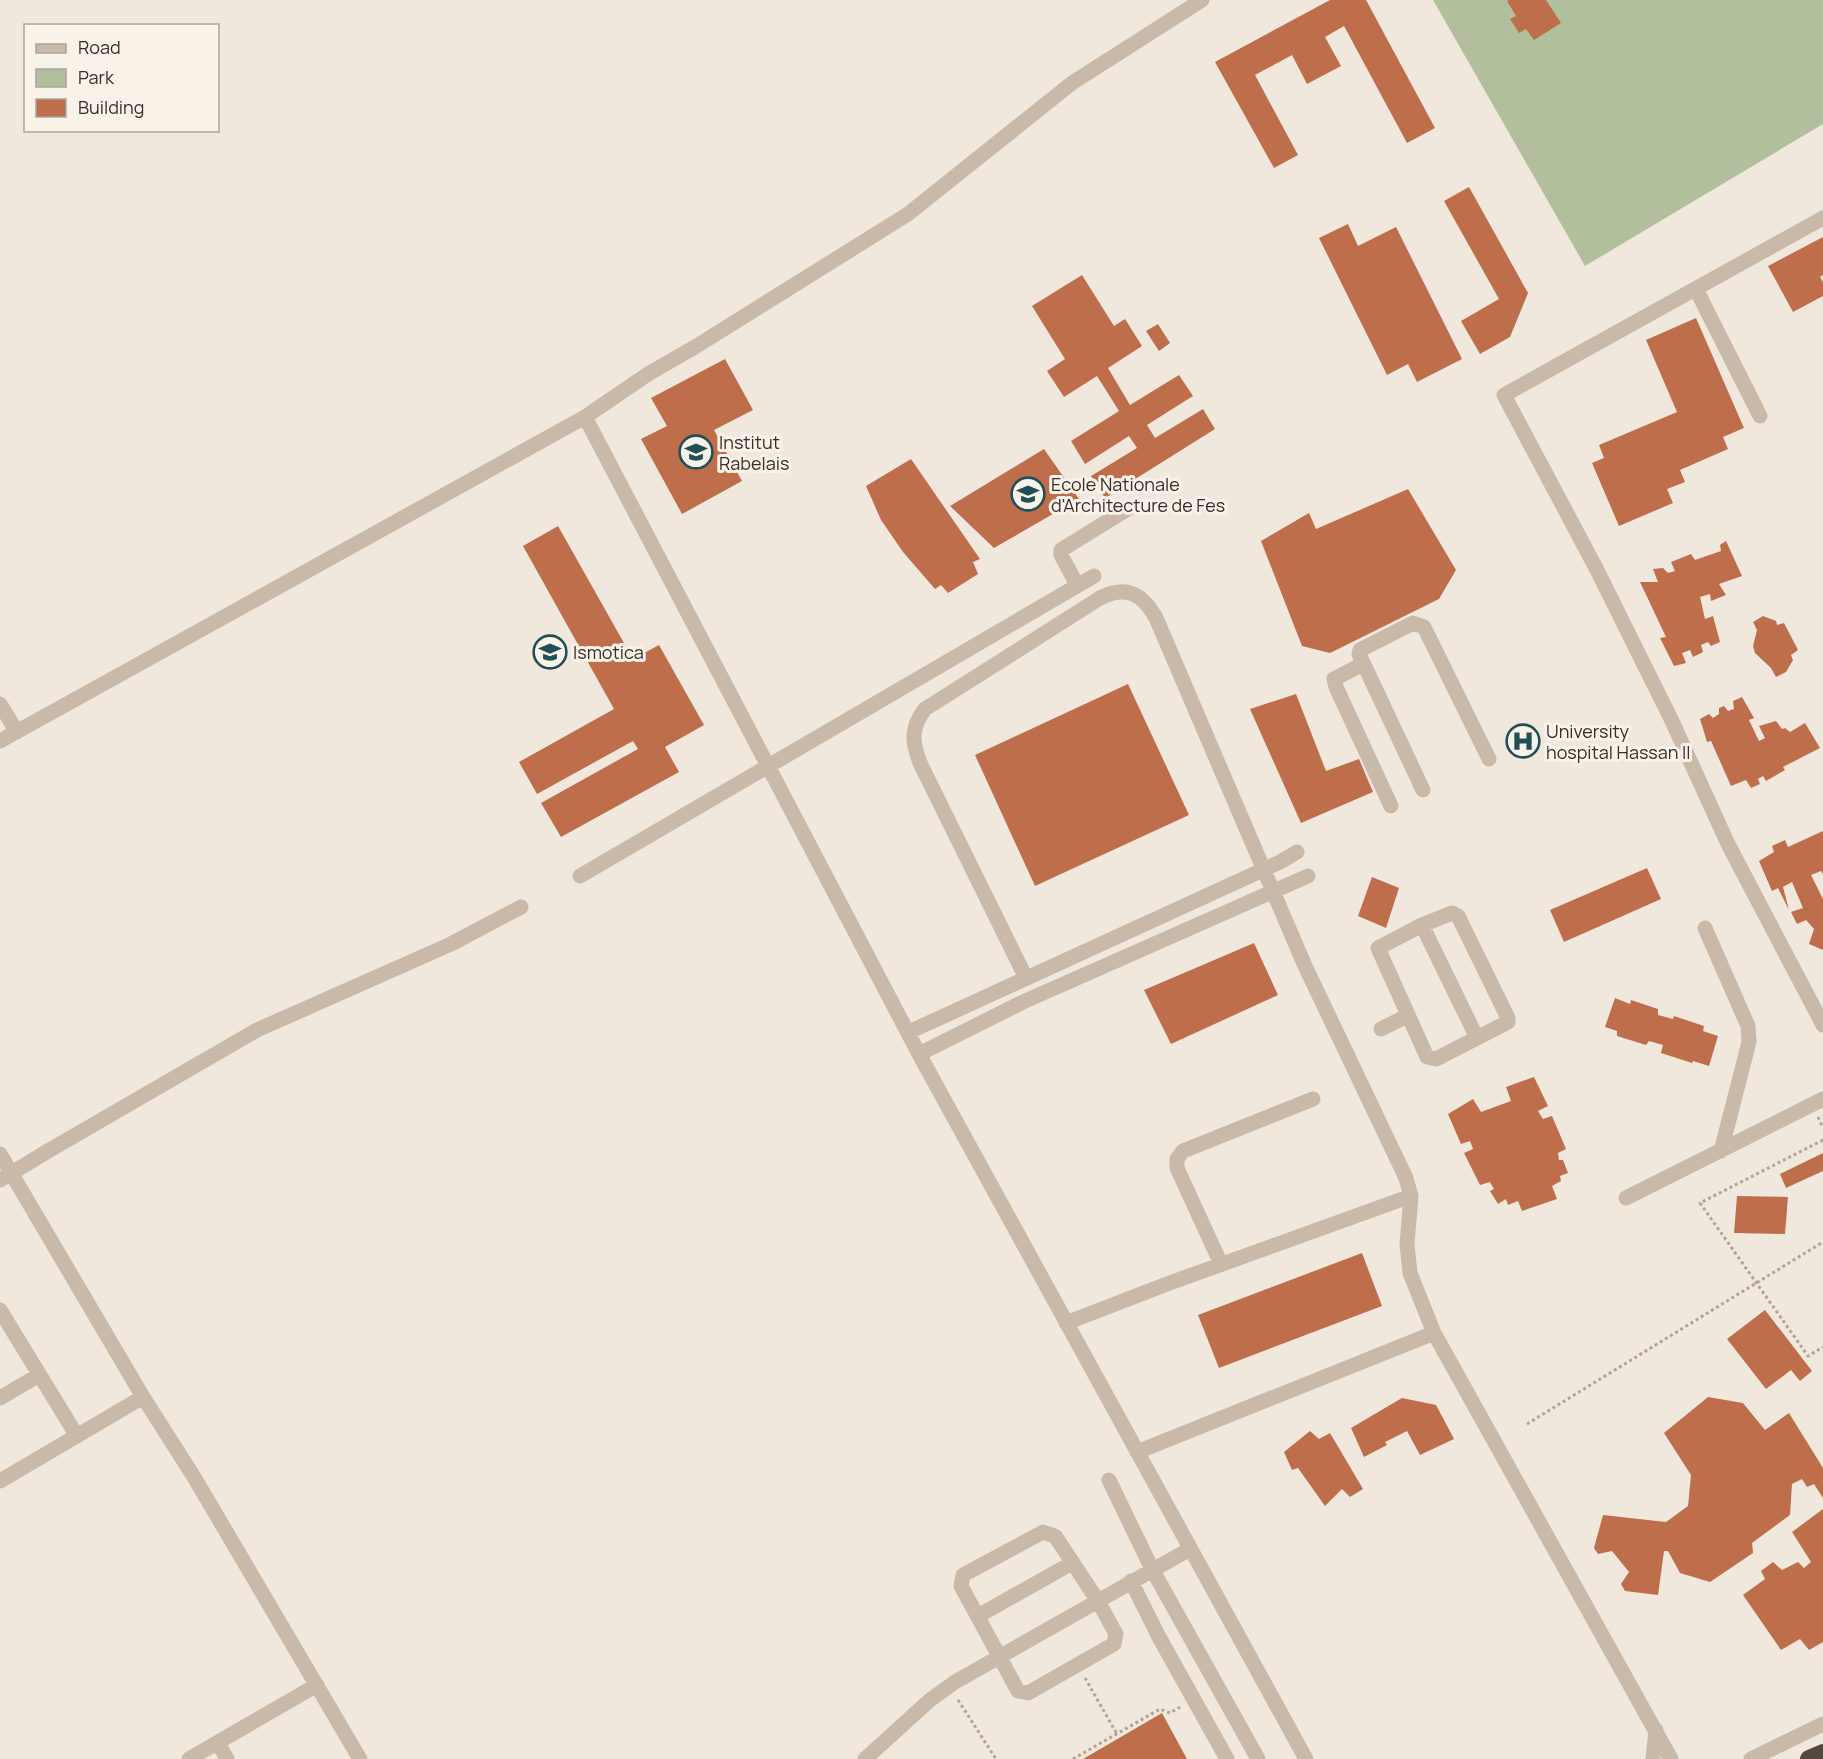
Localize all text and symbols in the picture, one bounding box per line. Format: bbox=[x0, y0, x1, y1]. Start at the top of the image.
legend bbox=[24, 24, 219, 132]
text: Road bbox=[78, 35, 121, 59]
text: Park bbox=[78, 65, 115, 89]
text: Building bbox=[78, 95, 144, 119]
place label: Institut Rabelais bbox=[719, 430, 789, 475]
school or university icon: Institut Rabelais bbox=[678, 434, 714, 470]
place label: Ecole Nationale d'Architecture de Fes bbox=[1051, 472, 1225, 517]
school or university icon: Ecole Nationale d'Architecture de Fes bbox=[1010, 476, 1046, 512]
school or university icon: Ismotica bbox=[532, 634, 568, 670]
place label: Ismotica bbox=[573, 640, 644, 664]
place label: University hospital Hassan II bbox=[1546, 719, 1691, 764]
hospital icon: University hospital Hassan II bbox=[1505, 723, 1541, 759]

